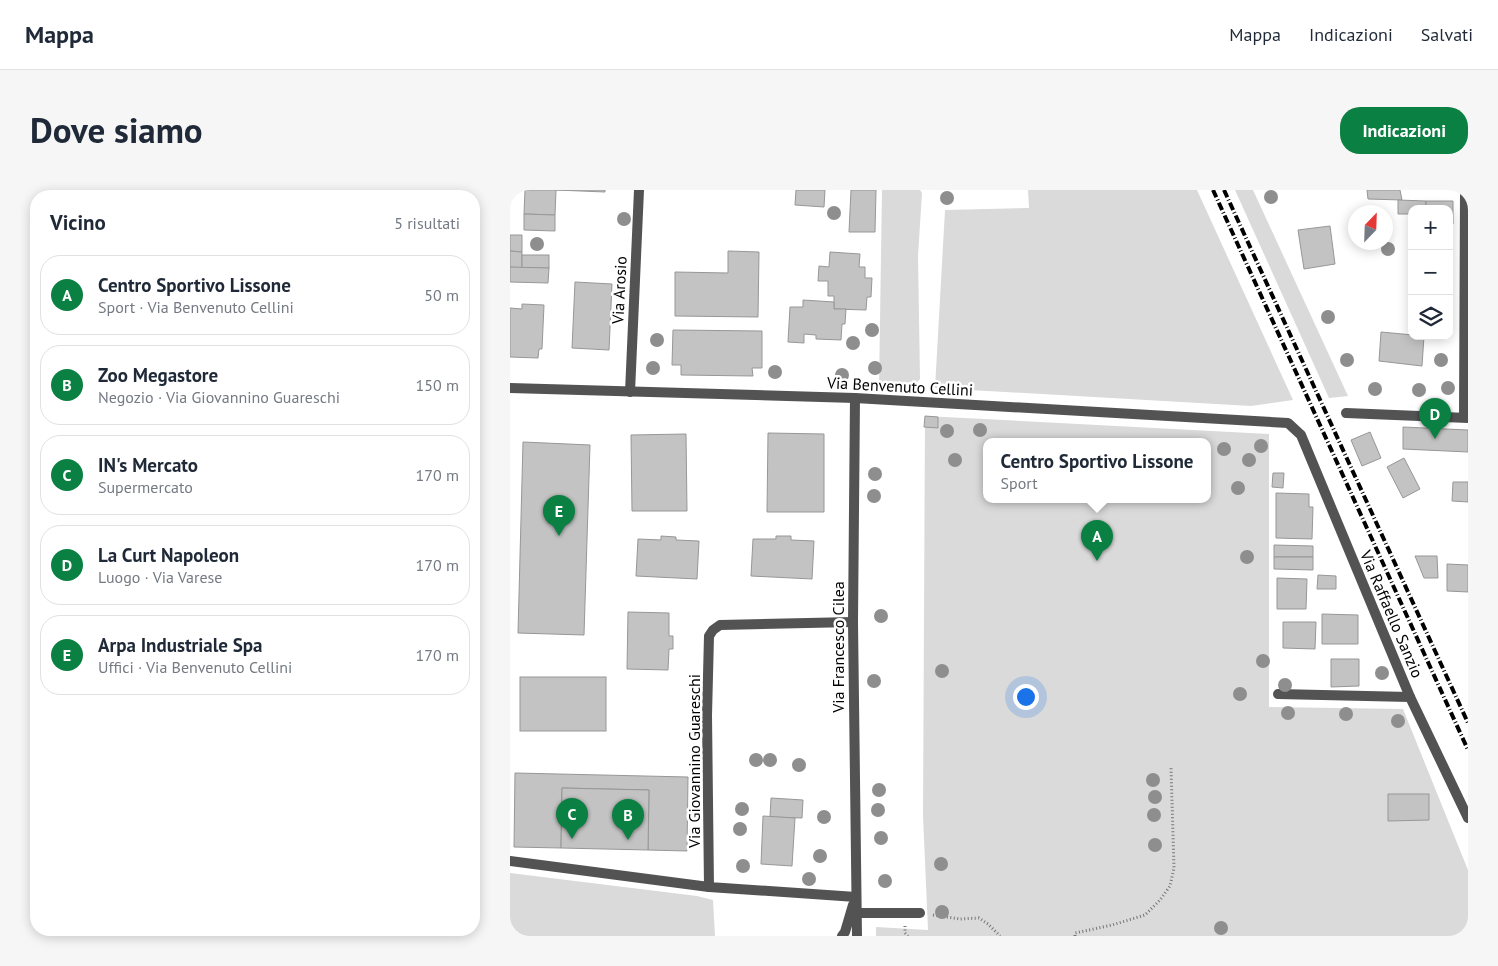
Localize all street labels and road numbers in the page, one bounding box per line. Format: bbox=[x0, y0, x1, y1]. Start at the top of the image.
street label: Via Arosio bbox=[607, 255, 631, 326]
street label: Via Benvenuto Cellini bbox=[825, 372, 974, 400]
street label: Via Raffaello Sanzio bbox=[1356, 546, 1428, 681]
street label: Via Francesco Cilea bbox=[828, 581, 848, 714]
street label: Via Giovannino Guareschi bbox=[684, 674, 704, 849]

